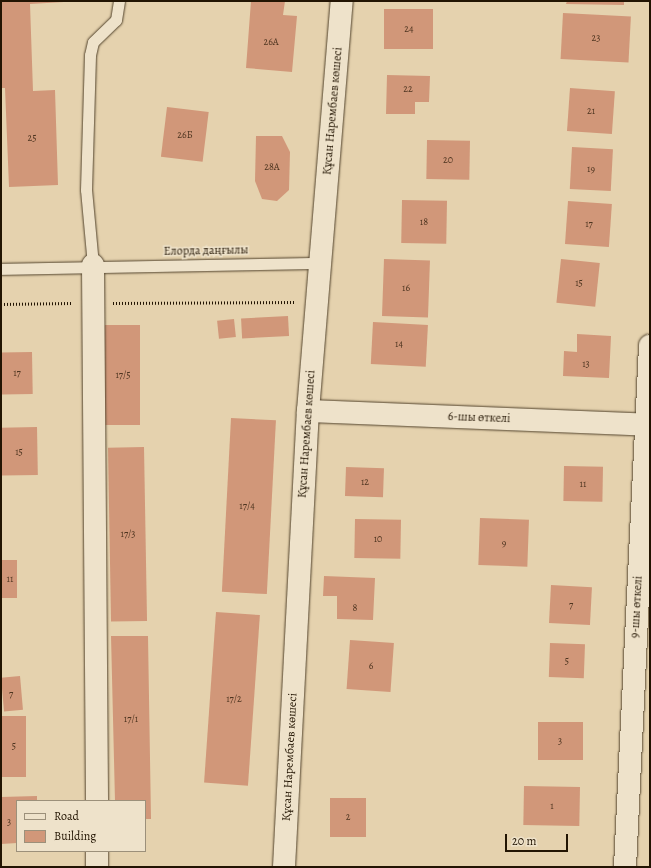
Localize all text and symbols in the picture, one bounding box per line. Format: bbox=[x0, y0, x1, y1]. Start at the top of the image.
house number: 24 bbox=[404, 23, 414, 35]
house number: 23 bbox=[592, 32, 600, 44]
house number: 26А bbox=[263, 36, 279, 48]
street label: Құсан Нарембаев көшесі bbox=[320, 47, 346, 175]
house number: 22 bbox=[403, 83, 413, 95]
house number: 21 bbox=[587, 105, 595, 117]
house number: 26Б bbox=[177, 129, 193, 141]
house number: 25 bbox=[27, 132, 37, 144]
house number: 20 bbox=[443, 154, 453, 166]
house number: 28А bbox=[264, 161, 280, 173]
house number: 19 bbox=[587, 163, 595, 175]
house number: 18 bbox=[420, 216, 428, 228]
house number: 17 bbox=[585, 218, 593, 230]
street label: Елорда даңғылы bbox=[163, 243, 249, 259]
house number: 15 bbox=[575, 277, 583, 289]
house number: 16 bbox=[402, 282, 410, 294]
house number: 14 bbox=[395, 338, 403, 350]
house number: 13 bbox=[582, 358, 590, 370]
house number: 17 bbox=[13, 367, 21, 379]
house number: 17/5 bbox=[115, 369, 131, 381]
street label: Құсан Нарембаев көшесі bbox=[295, 370, 319, 498]
street label: 6-шы өткелі bbox=[447, 410, 511, 426]
house number: 15 bbox=[15, 446, 23, 458]
house number: 12 bbox=[361, 476, 369, 488]
house number: 11 bbox=[580, 478, 586, 490]
house number: 17/4 bbox=[239, 500, 255, 512]
house number: 17/3 bbox=[120, 528, 136, 540]
house number: 10 bbox=[374, 533, 382, 545]
house number: 9 bbox=[502, 537, 506, 549]
house number: 11 bbox=[7, 573, 13, 585]
street label: 9-шы өткелі bbox=[628, 575, 646, 639]
house number: 7 bbox=[569, 599, 573, 611]
house number: 8 bbox=[353, 602, 357, 614]
house number: 5 bbox=[565, 655, 569, 667]
house number: 6 bbox=[369, 660, 373, 672]
house number: 7 bbox=[9, 688, 13, 700]
house number: 17/2 bbox=[226, 693, 242, 705]
street label: Құсан Нарембаев көшесі bbox=[279, 693, 301, 821]
house number: 17/1 bbox=[124, 713, 138, 725]
house number: 3 bbox=[558, 735, 562, 747]
house number: 5 bbox=[12, 740, 16, 752]
legend bbox=[16, 800, 146, 852]
house number: 1 bbox=[550, 800, 554, 812]
text: Road bbox=[54, 808, 79, 824]
house number: 2 bbox=[346, 811, 350, 823]
house number: 3 bbox=[7, 816, 11, 828]
scale bar bbox=[507, 826, 570, 852]
text: Building bbox=[54, 828, 96, 844]
text: 20 m bbox=[512, 833, 536, 849]

